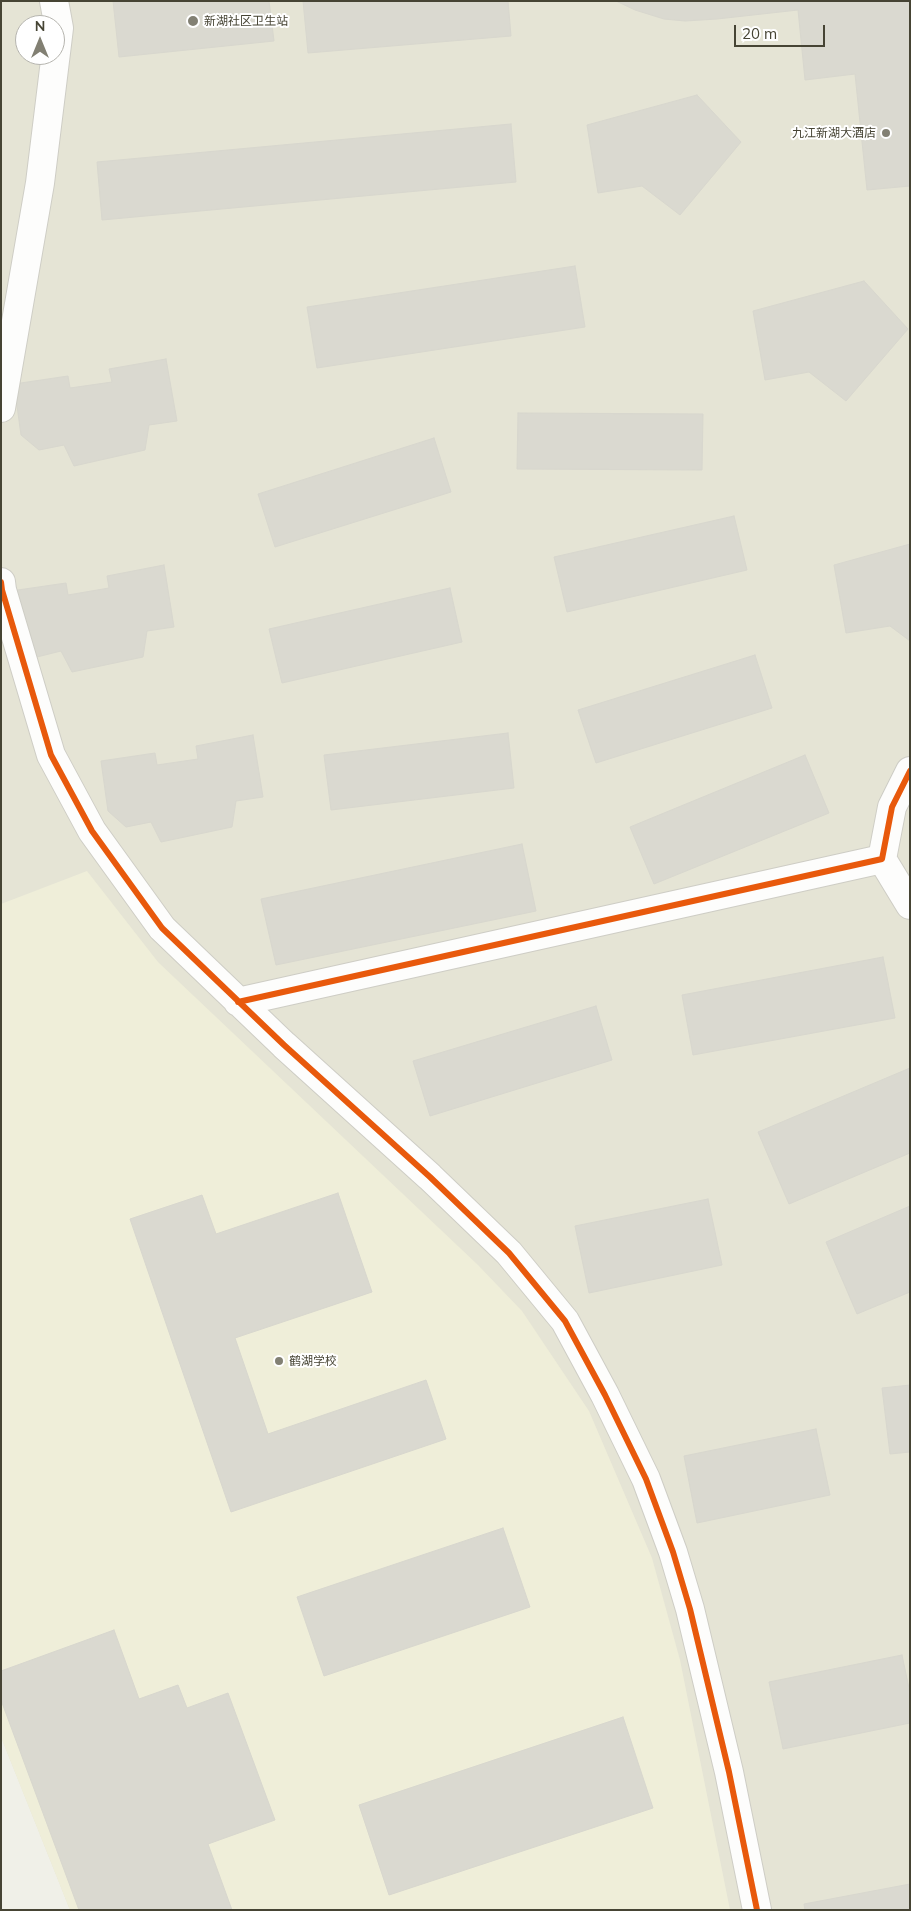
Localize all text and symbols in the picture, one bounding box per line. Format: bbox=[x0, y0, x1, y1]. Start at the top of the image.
marker: 新湖社区卫生站 bbox=[186, 14, 200, 28]
place label: 新湖社区卫生站 bbox=[204, 14, 288, 28]
north arrow bbox=[15, 15, 65, 65]
scale bar bbox=[736, 15, 827, 47]
text: N bbox=[35, 17, 45, 35]
text: 20 m bbox=[742, 24, 777, 43]
place label: 九江新湖大酒店 bbox=[792, 126, 876, 140]
marker: 九江新湖大酒店 bbox=[880, 127, 892, 139]
place label: 鹤湖学校 bbox=[289, 1354, 337, 1368]
marker: 鹤湖学校 bbox=[273, 1355, 285, 1367]

